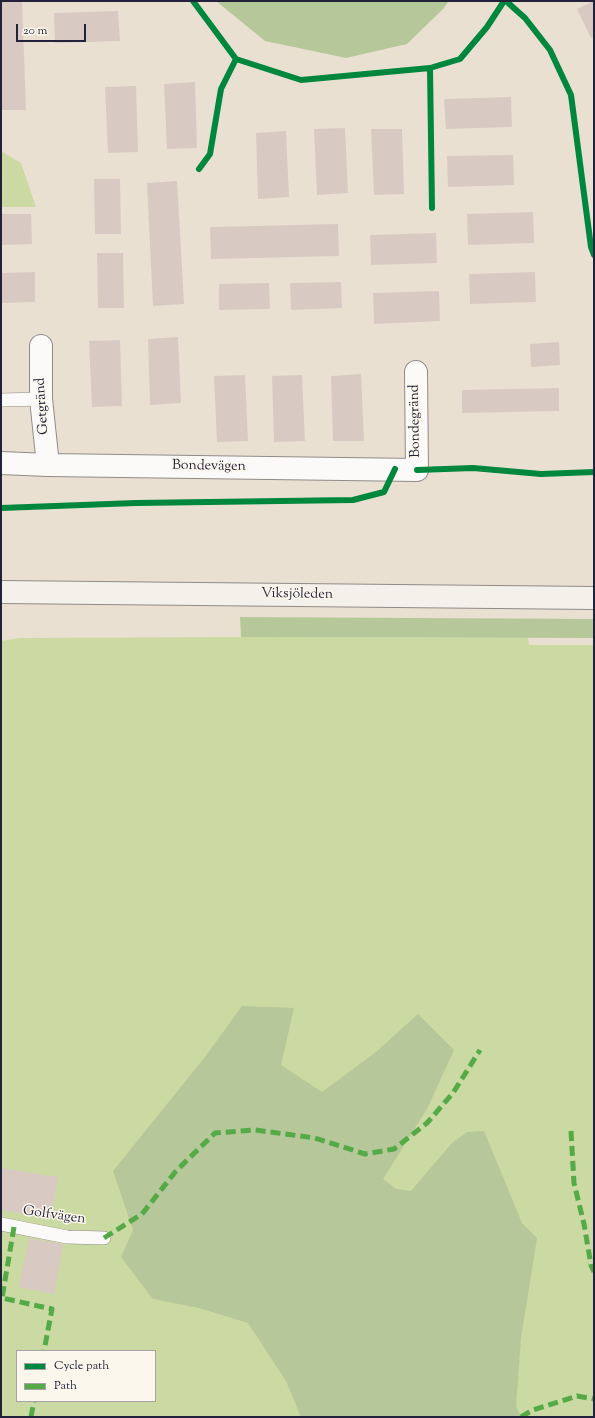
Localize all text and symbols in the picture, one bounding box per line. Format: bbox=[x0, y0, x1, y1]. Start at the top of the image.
scale bar bbox=[18, 16, 88, 42]
text: 20 m bbox=[23, 22, 47, 40]
street label: Getgränd bbox=[33, 377, 53, 435]
street label: Bondegränd bbox=[407, 384, 425, 458]
street label: Bondevägen bbox=[172, 458, 246, 476]
street label: Viksjöleden bbox=[261, 586, 333, 604]
street label: Golfvägen bbox=[22, 1203, 86, 1229]
legend bbox=[16, 1350, 156, 1402]
text: Cycle path bbox=[54, 1357, 109, 1375]
text: Path bbox=[54, 1377, 77, 1395]

